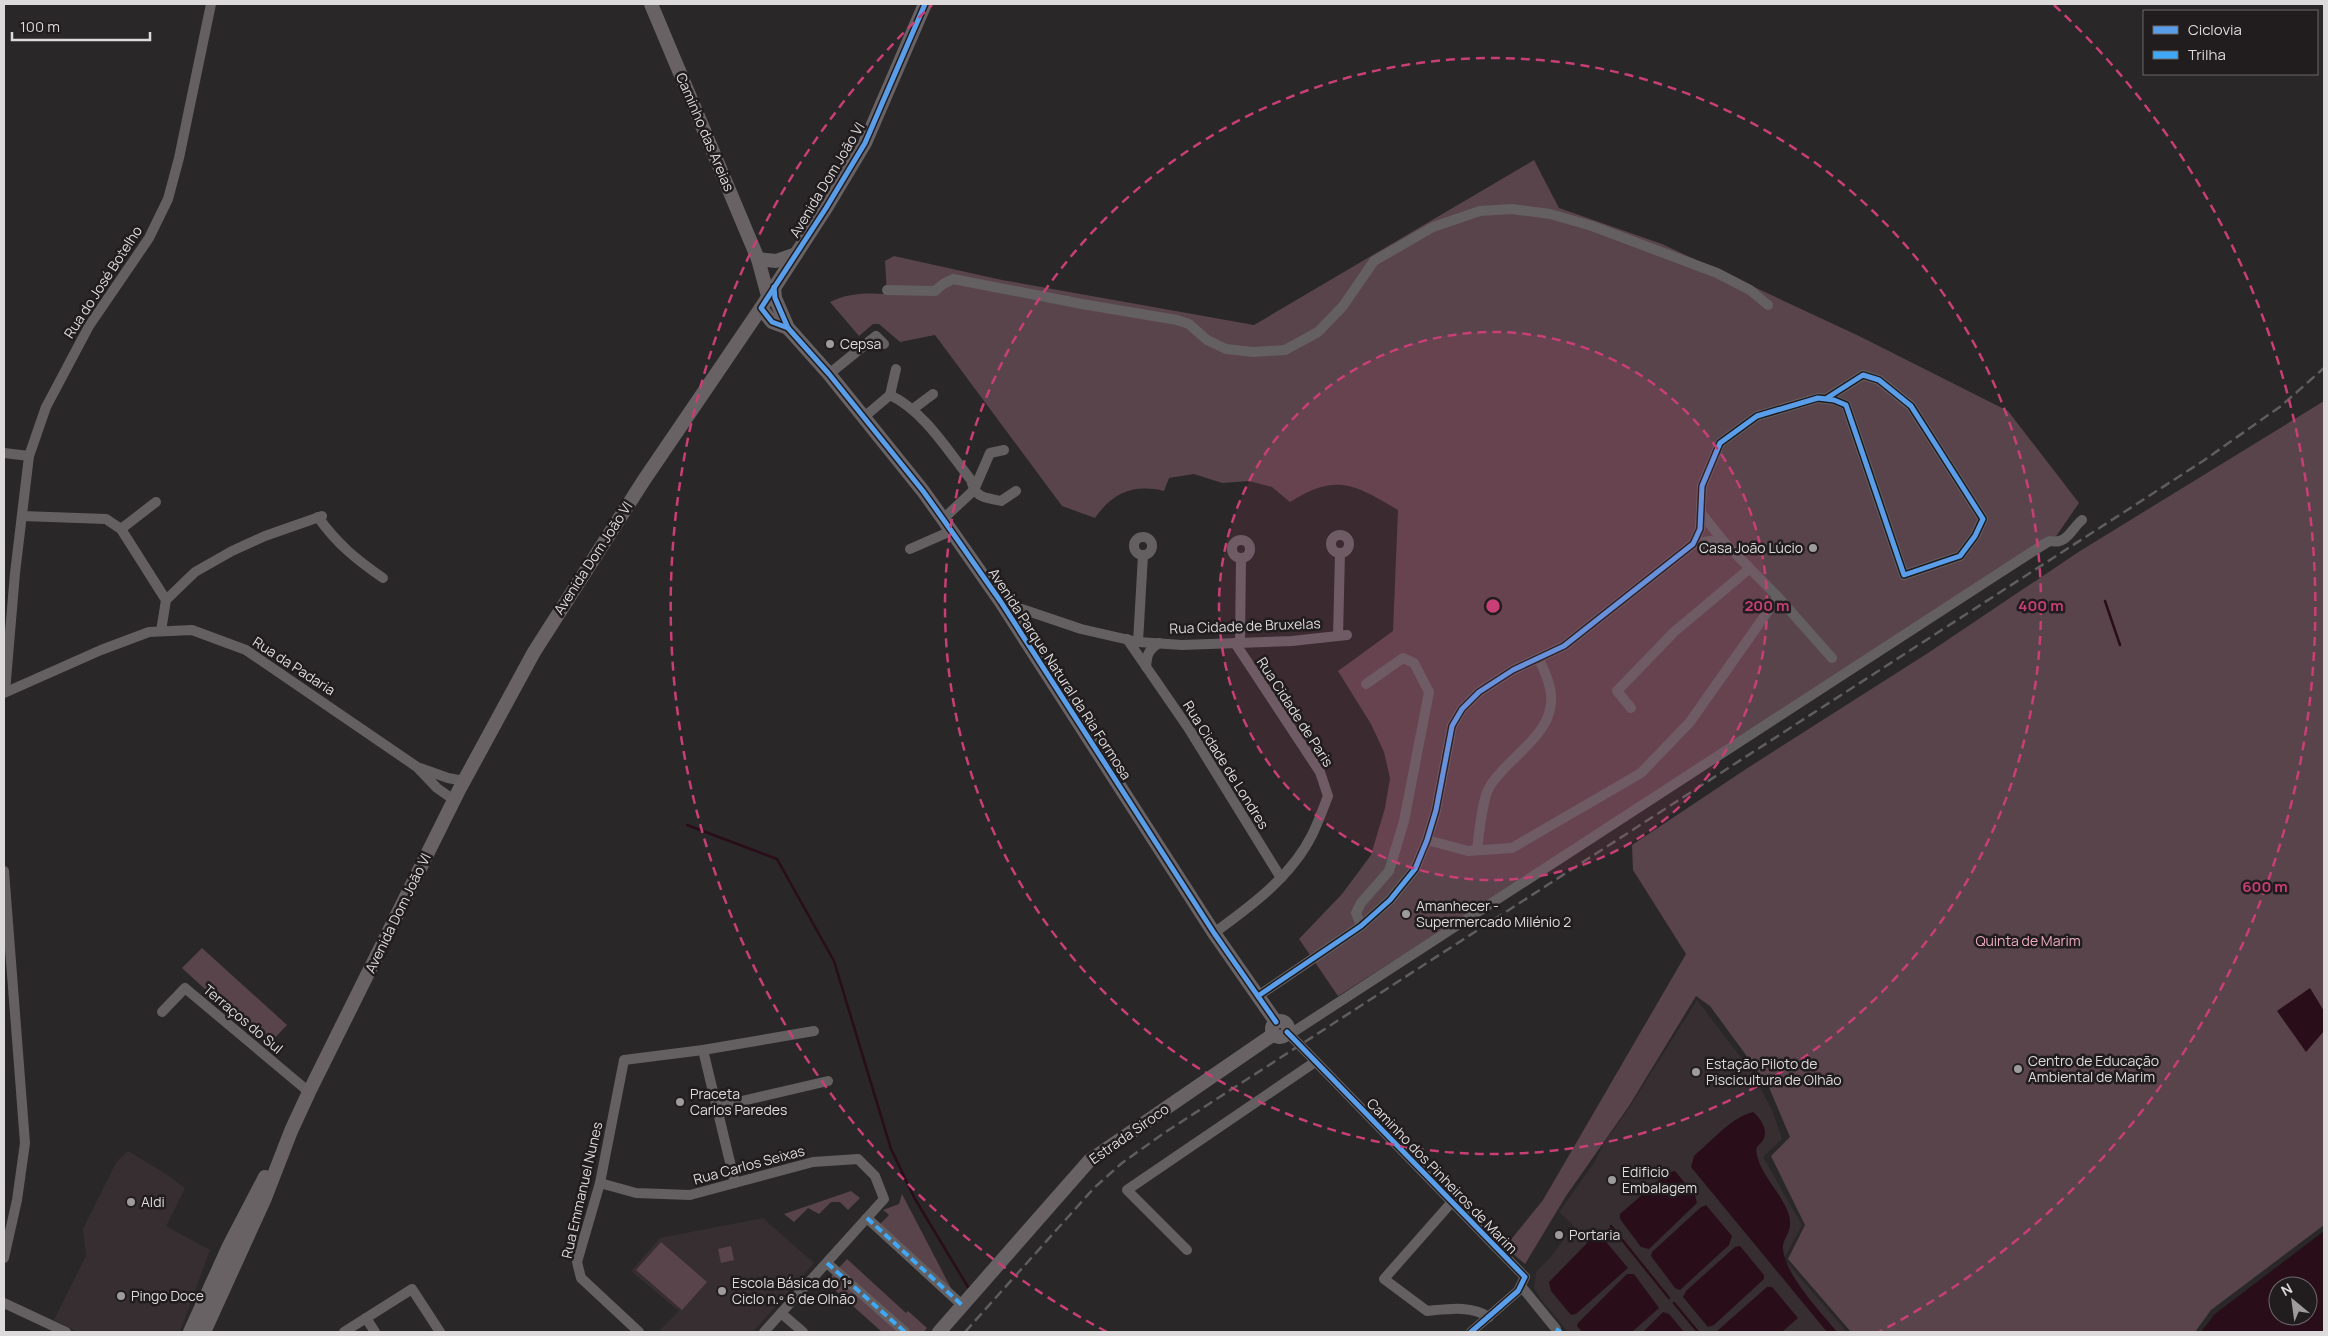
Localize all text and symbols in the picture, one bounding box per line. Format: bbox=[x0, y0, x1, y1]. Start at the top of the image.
scale bar bbox=[12, 10, 150, 42]
legend bbox=[2143, 10, 2318, 75]
text: 100 m bbox=[20, 16, 60, 37]
text: Ciclovia bbox=[2188, 19, 2242, 40]
text: Trilha bbox=[2188, 44, 2226, 65]
street label: Caminho das Areias bbox=[672, 70, 739, 194]
street label: Avenida Dom João VI bbox=[785, 119, 869, 241]
street label: Rua do José Botelho bbox=[59, 222, 146, 342]
place label: Cepsa bbox=[840, 334, 881, 353]
marker: Cepsa bbox=[824, 338, 836, 350]
street label: Avenida Dom João VI bbox=[549, 498, 636, 618]
place label: Casa João Lúcio bbox=[1699, 538, 1803, 557]
marker: Casa João Lúcio bbox=[1807, 542, 1819, 554]
street label: Avenida Parque Natural da Ria Formosa bbox=[985, 564, 1136, 783]
text: 200 m bbox=[1744, 595, 1790, 616]
text: 400 m bbox=[2018, 595, 2064, 616]
centre of rings bbox=[1484, 597, 1502, 615]
street label: Rua Cidade de Bruxelas bbox=[1169, 613, 1321, 638]
street label: Rua da Padaria bbox=[249, 632, 339, 699]
street label: Rua Cidade de Paris bbox=[1253, 653, 1338, 770]
street label: Rua Cidade de Londres bbox=[1179, 697, 1274, 833]
street label: Avenida Dom João VI bbox=[360, 850, 435, 976]
text: 600 m bbox=[2242, 876, 2288, 897]
place label: Amanhecer - Supermercado Milénio 2 bbox=[1416, 896, 1571, 931]
marker: Amanhecer - Supermercado Milénio 2 bbox=[1400, 908, 1412, 920]
park label: Quinta de Marim bbox=[1975, 931, 2081, 950]
street label: Terraços do Sul bbox=[199, 980, 287, 1058]
place label: Centro de Educação Ambiental de Marim bbox=[2028, 1051, 2159, 1086]
place label: Estação Piloto de Piscicultura de Olhão bbox=[1706, 1054, 1842, 1089]
marker: Centro de Educação Ambiental de Marim bbox=[2012, 1063, 2024, 1075]
marker: Estação Piloto de Piscicultura de Olhão bbox=[1690, 1066, 1702, 1078]
place label: Praceta Carlos Paredes bbox=[690, 1084, 787, 1119]
street label: Caminho dos Pinheiros de Marim bbox=[1363, 1094, 1522, 1258]
marker: Praceta Carlos Paredes bbox=[674, 1096, 686, 1108]
street label: Estrada Siroco bbox=[1085, 1099, 1172, 1168]
street label: Rua Emmanuel Nunes bbox=[557, 1120, 606, 1260]
street label: Rua Carlos Seixas bbox=[691, 1141, 807, 1189]
place label: Edificio Embalagem bbox=[1622, 1162, 1697, 1197]
marker: Edificio Embalagem bbox=[1606, 1174, 1618, 1186]
place label: Aldi bbox=[141, 1192, 165, 1211]
marker: Aldi bbox=[125, 1196, 137, 1208]
place label: Portaria bbox=[1569, 1225, 1620, 1244]
marker: Portaria bbox=[1553, 1229, 1565, 1241]
place label: Escola Básica do 1º Ciclo n.º 6 de Olhão bbox=[732, 1273, 855, 1308]
north arrow bbox=[2268, 1276, 2318, 1326]
text: N bbox=[2277, 1278, 2295, 1300]
marker: Escola Básica do 1º Ciclo n.º 6 de Olhão bbox=[716, 1285, 728, 1297]
place label: Pingo Doce bbox=[131, 1286, 204, 1305]
marker: Pingo Doce bbox=[115, 1290, 127, 1302]

